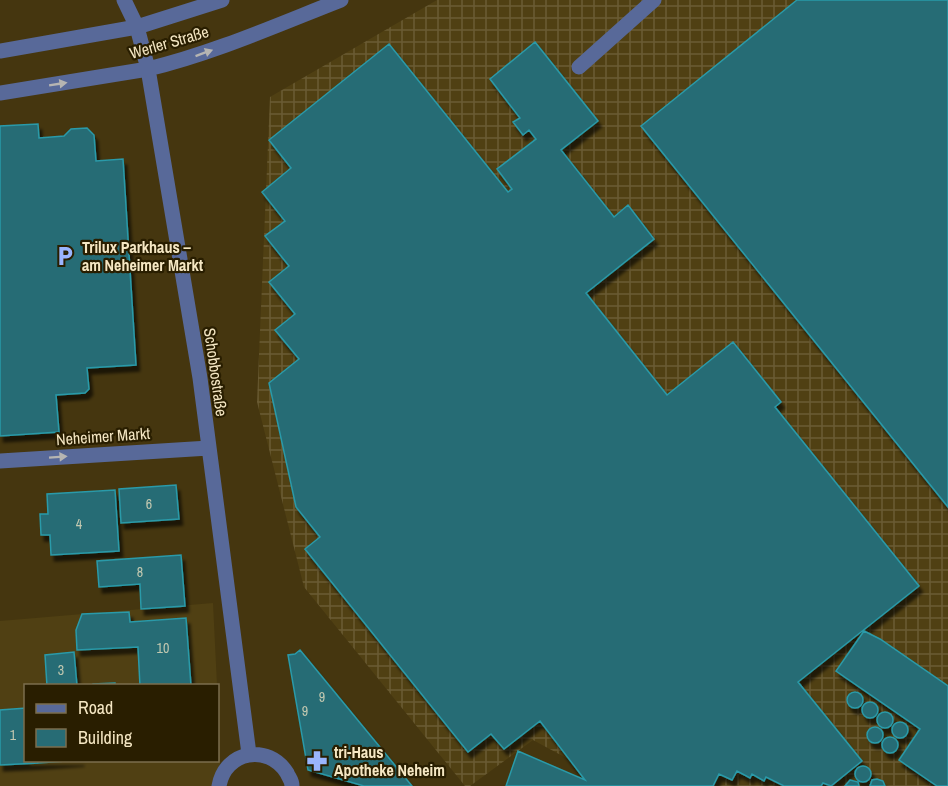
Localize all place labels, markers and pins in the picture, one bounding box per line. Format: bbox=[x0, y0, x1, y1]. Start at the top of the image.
place label: Trilux Parkhaus – am Neheimer Markt bbox=[82, 236, 204, 276]
parking icon: Trilux Parkhaus – am Neheimer Markt bbox=[53, 244, 77, 268]
place label: tri-Haus Apotheke Neheim bbox=[334, 741, 445, 781]
pharmacy icon: tri-Haus Apotheke Neheim bbox=[305, 749, 329, 773]

